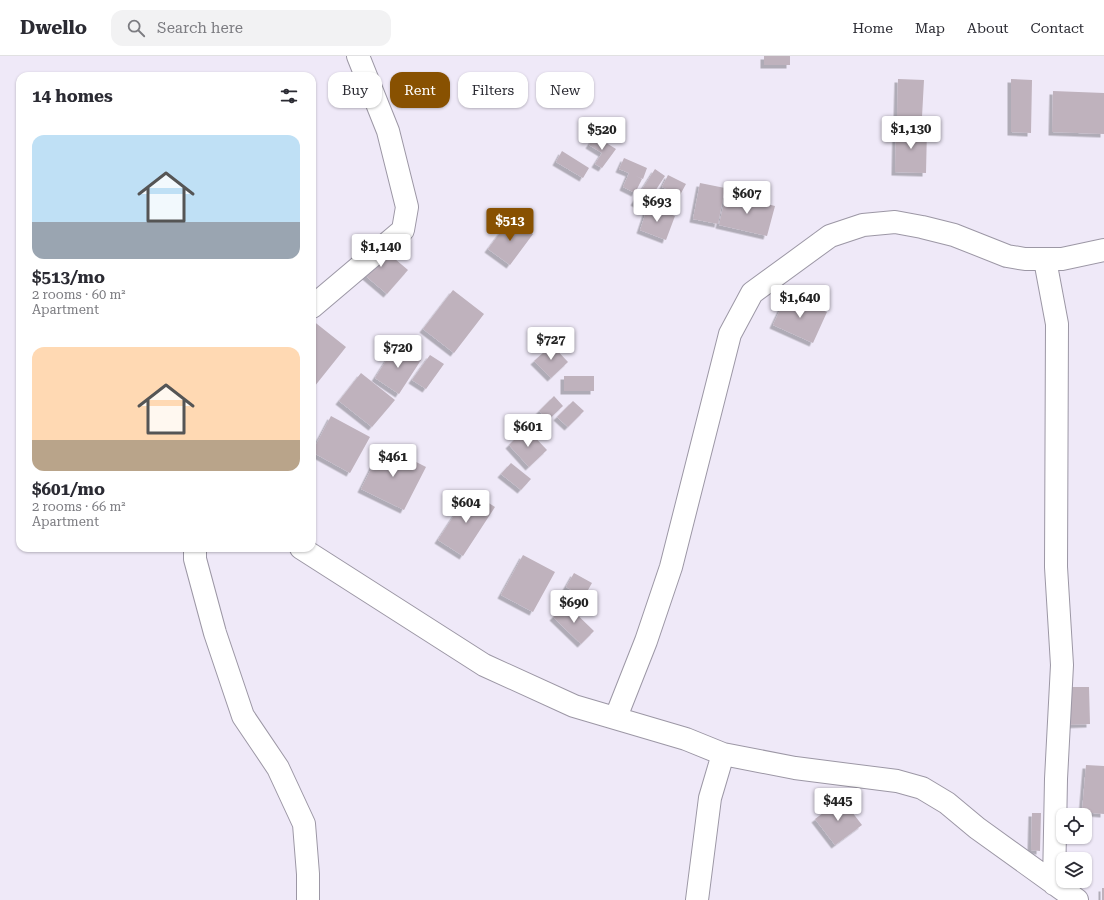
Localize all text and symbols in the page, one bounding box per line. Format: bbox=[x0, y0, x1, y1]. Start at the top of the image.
search box bbox=[111, 10, 391, 46]
text: Dwello bbox=[20, 16, 87, 39]
icon: search bbox=[125, 17, 147, 39]
text: Search here bbox=[157, 19, 243, 37]
text: Home bbox=[852, 20, 893, 36]
text: Map bbox=[915, 20, 945, 36]
text: About bbox=[967, 20, 1009, 36]
text: Contact bbox=[1031, 20, 1084, 36]
chip: Buy bbox=[328, 72, 382, 108]
chip: Rent bbox=[390, 72, 450, 108]
chip: Filters bbox=[458, 72, 528, 108]
chip: New bbox=[536, 72, 594, 108]
icon: filters bbox=[278, 85, 300, 107]
text: 14 homes bbox=[32, 86, 113, 106]
pin: $1,130 bbox=[878, 116, 944, 150]
pin: $520 bbox=[578, 117, 626, 151]
text: $1,130 bbox=[891, 121, 931, 136]
text: $520 bbox=[587, 122, 617, 137]
icon: home bbox=[130, 161, 202, 233]
pin: $607 bbox=[723, 181, 771, 215]
text: $607 bbox=[732, 186, 762, 201]
pin: $693 bbox=[633, 189, 681, 223]
text: $693 bbox=[642, 194, 672, 209]
pin: $513 bbox=[486, 208, 534, 242]
text: $513 bbox=[495, 213, 525, 228]
pin: $1,140 bbox=[348, 234, 414, 268]
text: $1,140 bbox=[361, 239, 401, 254]
text: $513/mo bbox=[32, 267, 105, 287]
pin: $1,640 bbox=[767, 285, 833, 319]
text: 2 rooms · 60 m² bbox=[32, 287, 126, 302]
text: $1,640 bbox=[780, 290, 820, 305]
text: Apartment bbox=[32, 302, 99, 317]
pin: $727 bbox=[527, 327, 575, 361]
text: $727 bbox=[536, 332, 566, 347]
pin: $720 bbox=[374, 335, 422, 369]
text: $720 bbox=[383, 340, 413, 355]
icon: home bbox=[130, 373, 202, 445]
pin: $601 bbox=[504, 414, 552, 448]
text: $601 bbox=[513, 419, 543, 434]
pin: $461 bbox=[369, 444, 417, 478]
text: $461 bbox=[378, 449, 408, 464]
text: $601/mo bbox=[32, 479, 105, 499]
pin: $604 bbox=[442, 490, 490, 524]
text: $604 bbox=[451, 495, 481, 510]
text: 2 rooms · 66 m² bbox=[32, 499, 126, 514]
text: Apartment bbox=[32, 514, 99, 529]
pin: $690 bbox=[550, 590, 598, 624]
text: $690 bbox=[559, 595, 589, 610]
pin: $445 bbox=[814, 788, 862, 822]
text: $445 bbox=[823, 793, 853, 808]
map controls bbox=[1056, 808, 1092, 888]
button: locate bbox=[1056, 808, 1092, 844]
button: layers bbox=[1056, 852, 1092, 888]

